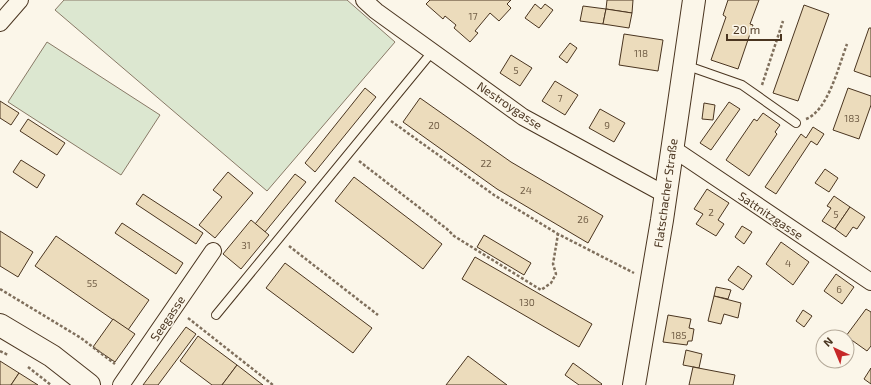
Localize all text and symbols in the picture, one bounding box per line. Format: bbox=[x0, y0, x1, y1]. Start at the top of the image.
house number: 17 bbox=[468, 10, 478, 22]
scale bar bbox=[727, 16, 781, 42]
text: 20 m bbox=[733, 22, 760, 36]
house number: 118 bbox=[634, 47, 648, 59]
house number: 5 bbox=[513, 64, 519, 76]
street label: Nestroygasse bbox=[475, 78, 545, 132]
house number: 7 bbox=[557, 92, 563, 104]
house number: 183 bbox=[844, 112, 860, 124]
house number: 20 bbox=[428, 119, 440, 131]
house number: 9 bbox=[604, 119, 610, 131]
street label: Flatschacher Straße bbox=[650, 137, 680, 249]
house number: 22 bbox=[480, 157, 492, 169]
house number: 24 bbox=[520, 184, 532, 196]
street label: Sattnitzgasse bbox=[736, 188, 806, 242]
house number: 2 bbox=[708, 206, 714, 218]
house number: 5 bbox=[833, 208, 839, 220]
house number: 26 bbox=[577, 213, 589, 225]
house number: 31 bbox=[241, 239, 251, 251]
house number: 4 bbox=[785, 257, 791, 269]
house number: 55 bbox=[87, 277, 97, 289]
house number: 6 bbox=[836, 283, 842, 295]
street label: Seegasse bbox=[147, 293, 187, 343]
house number: 130 bbox=[519, 296, 535, 308]
house number: 185 bbox=[671, 329, 687, 341]
north arrow bbox=[815, 329, 855, 369]
text: N bbox=[820, 334, 835, 349]

